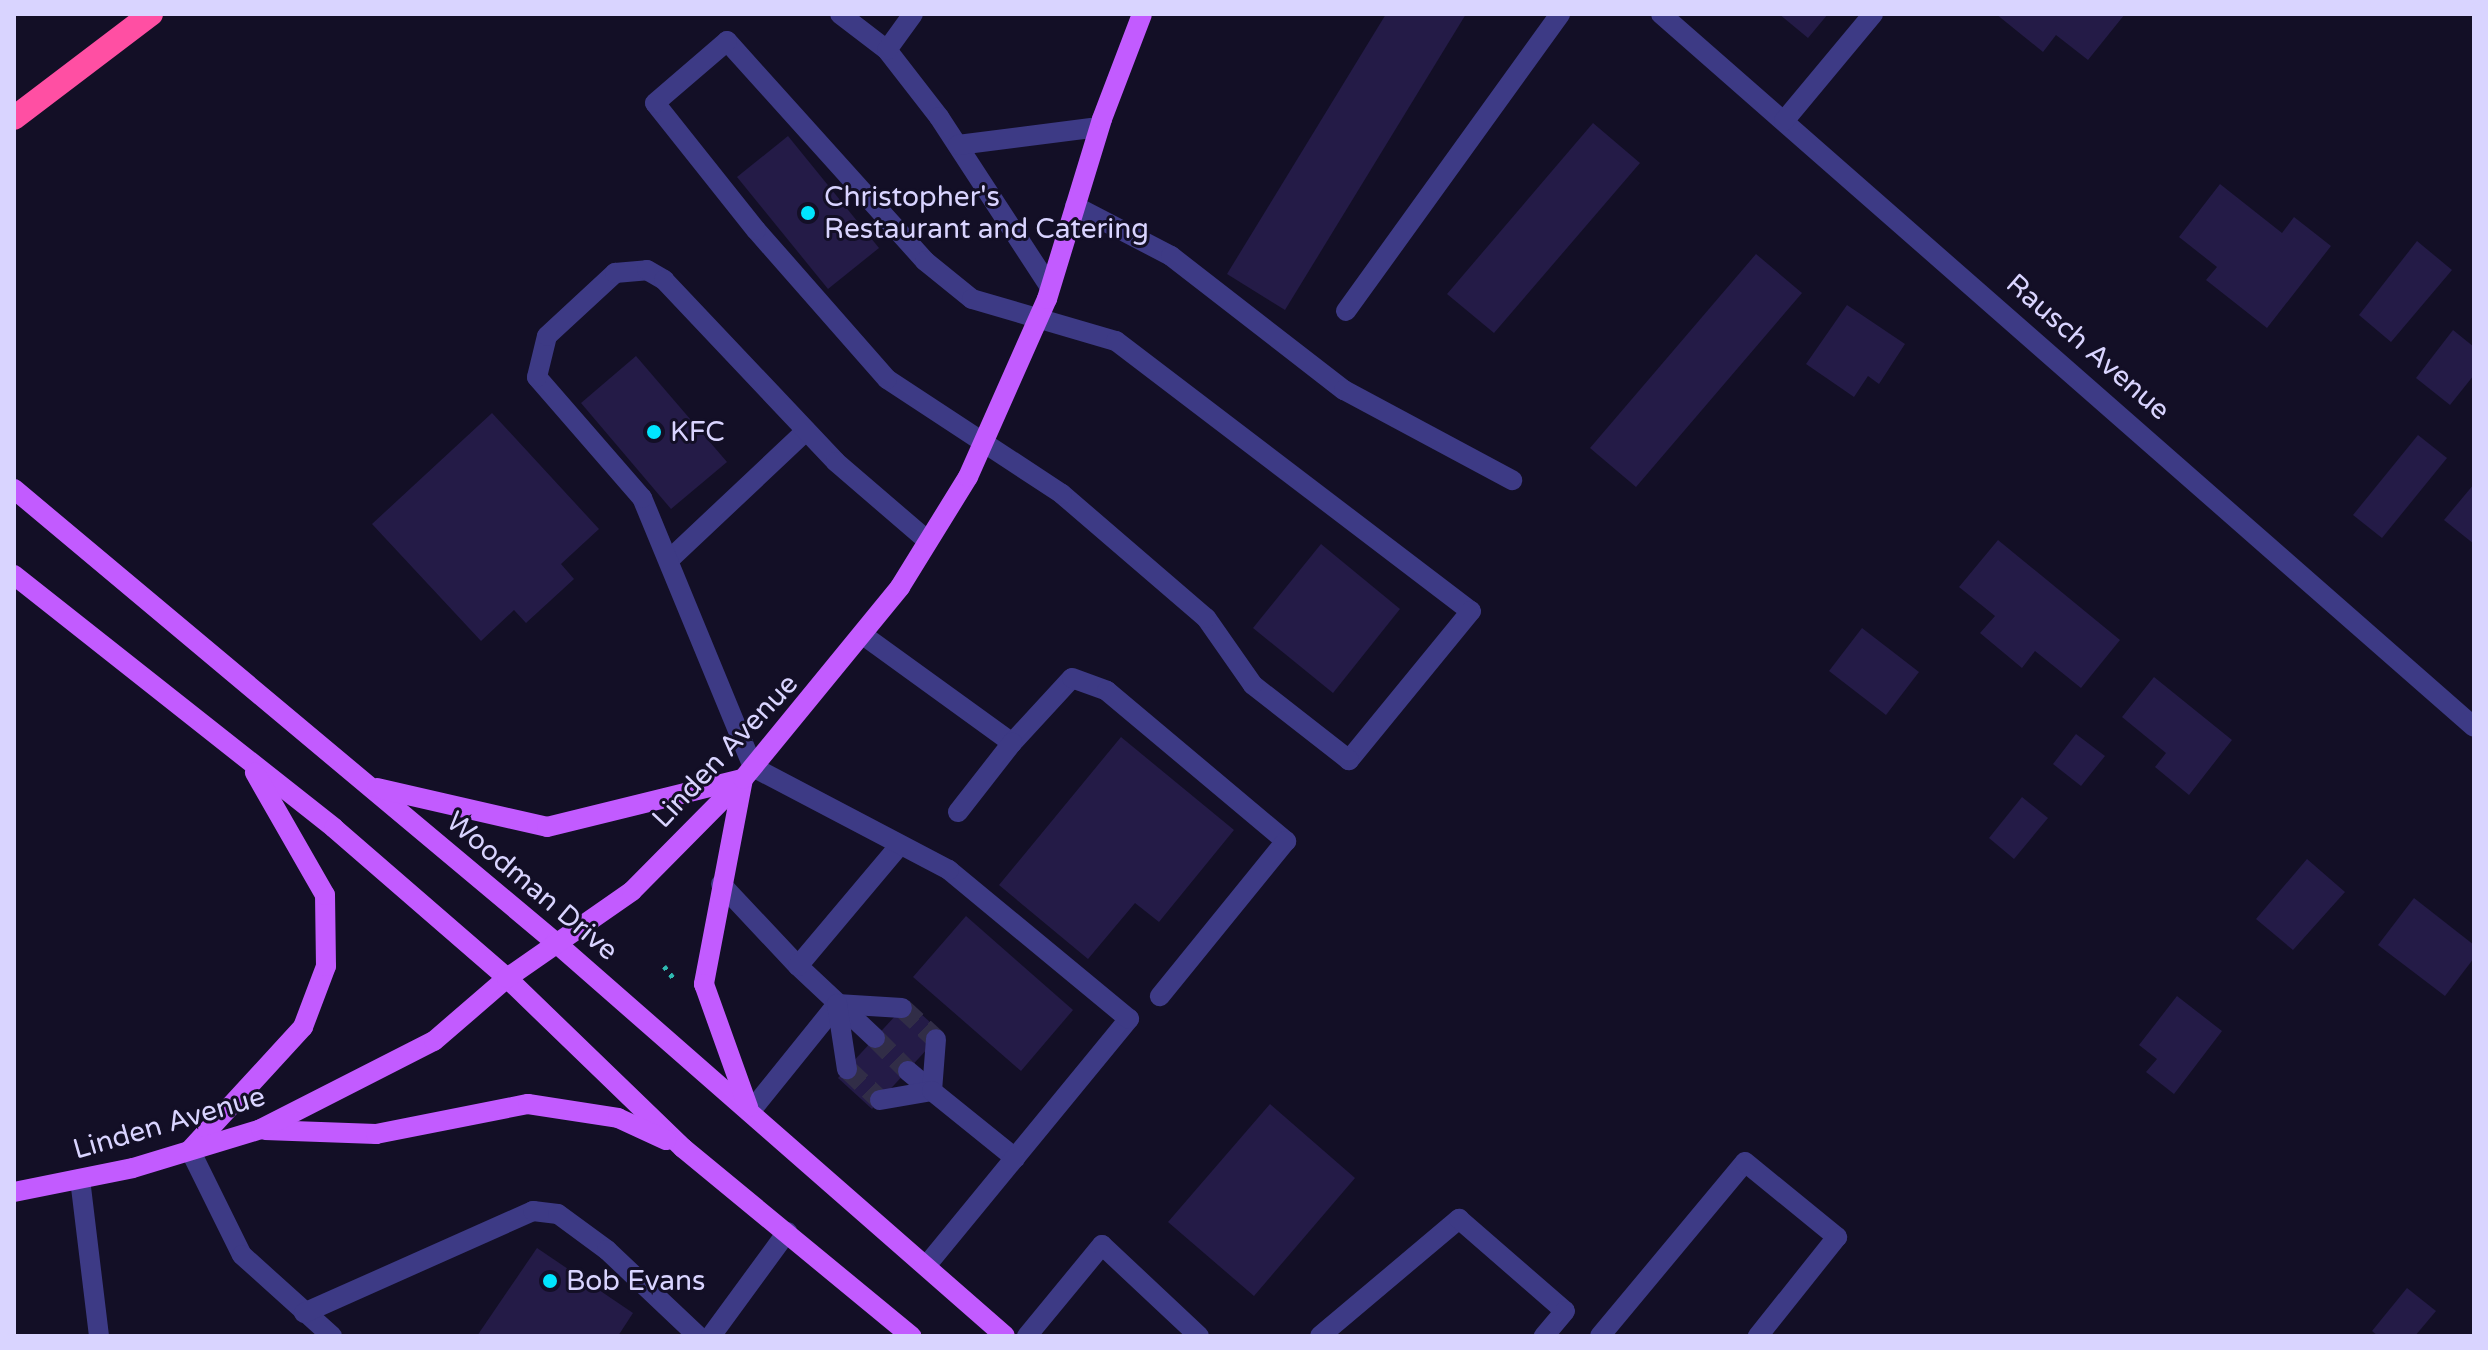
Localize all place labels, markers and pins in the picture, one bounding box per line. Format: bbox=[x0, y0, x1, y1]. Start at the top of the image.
place label: Christopher's Restaurant and Catering bbox=[824, 180, 1149, 246]
marker: Christopher's Restaurant and Catering bbox=[799, 204, 817, 222]
place label: KFC bbox=[670, 415, 725, 449]
marker: KFC bbox=[645, 423, 663, 441]
place label: Bob Evans bbox=[566, 1264, 706, 1298]
marker: Bob Evans bbox=[541, 1272, 559, 1290]

